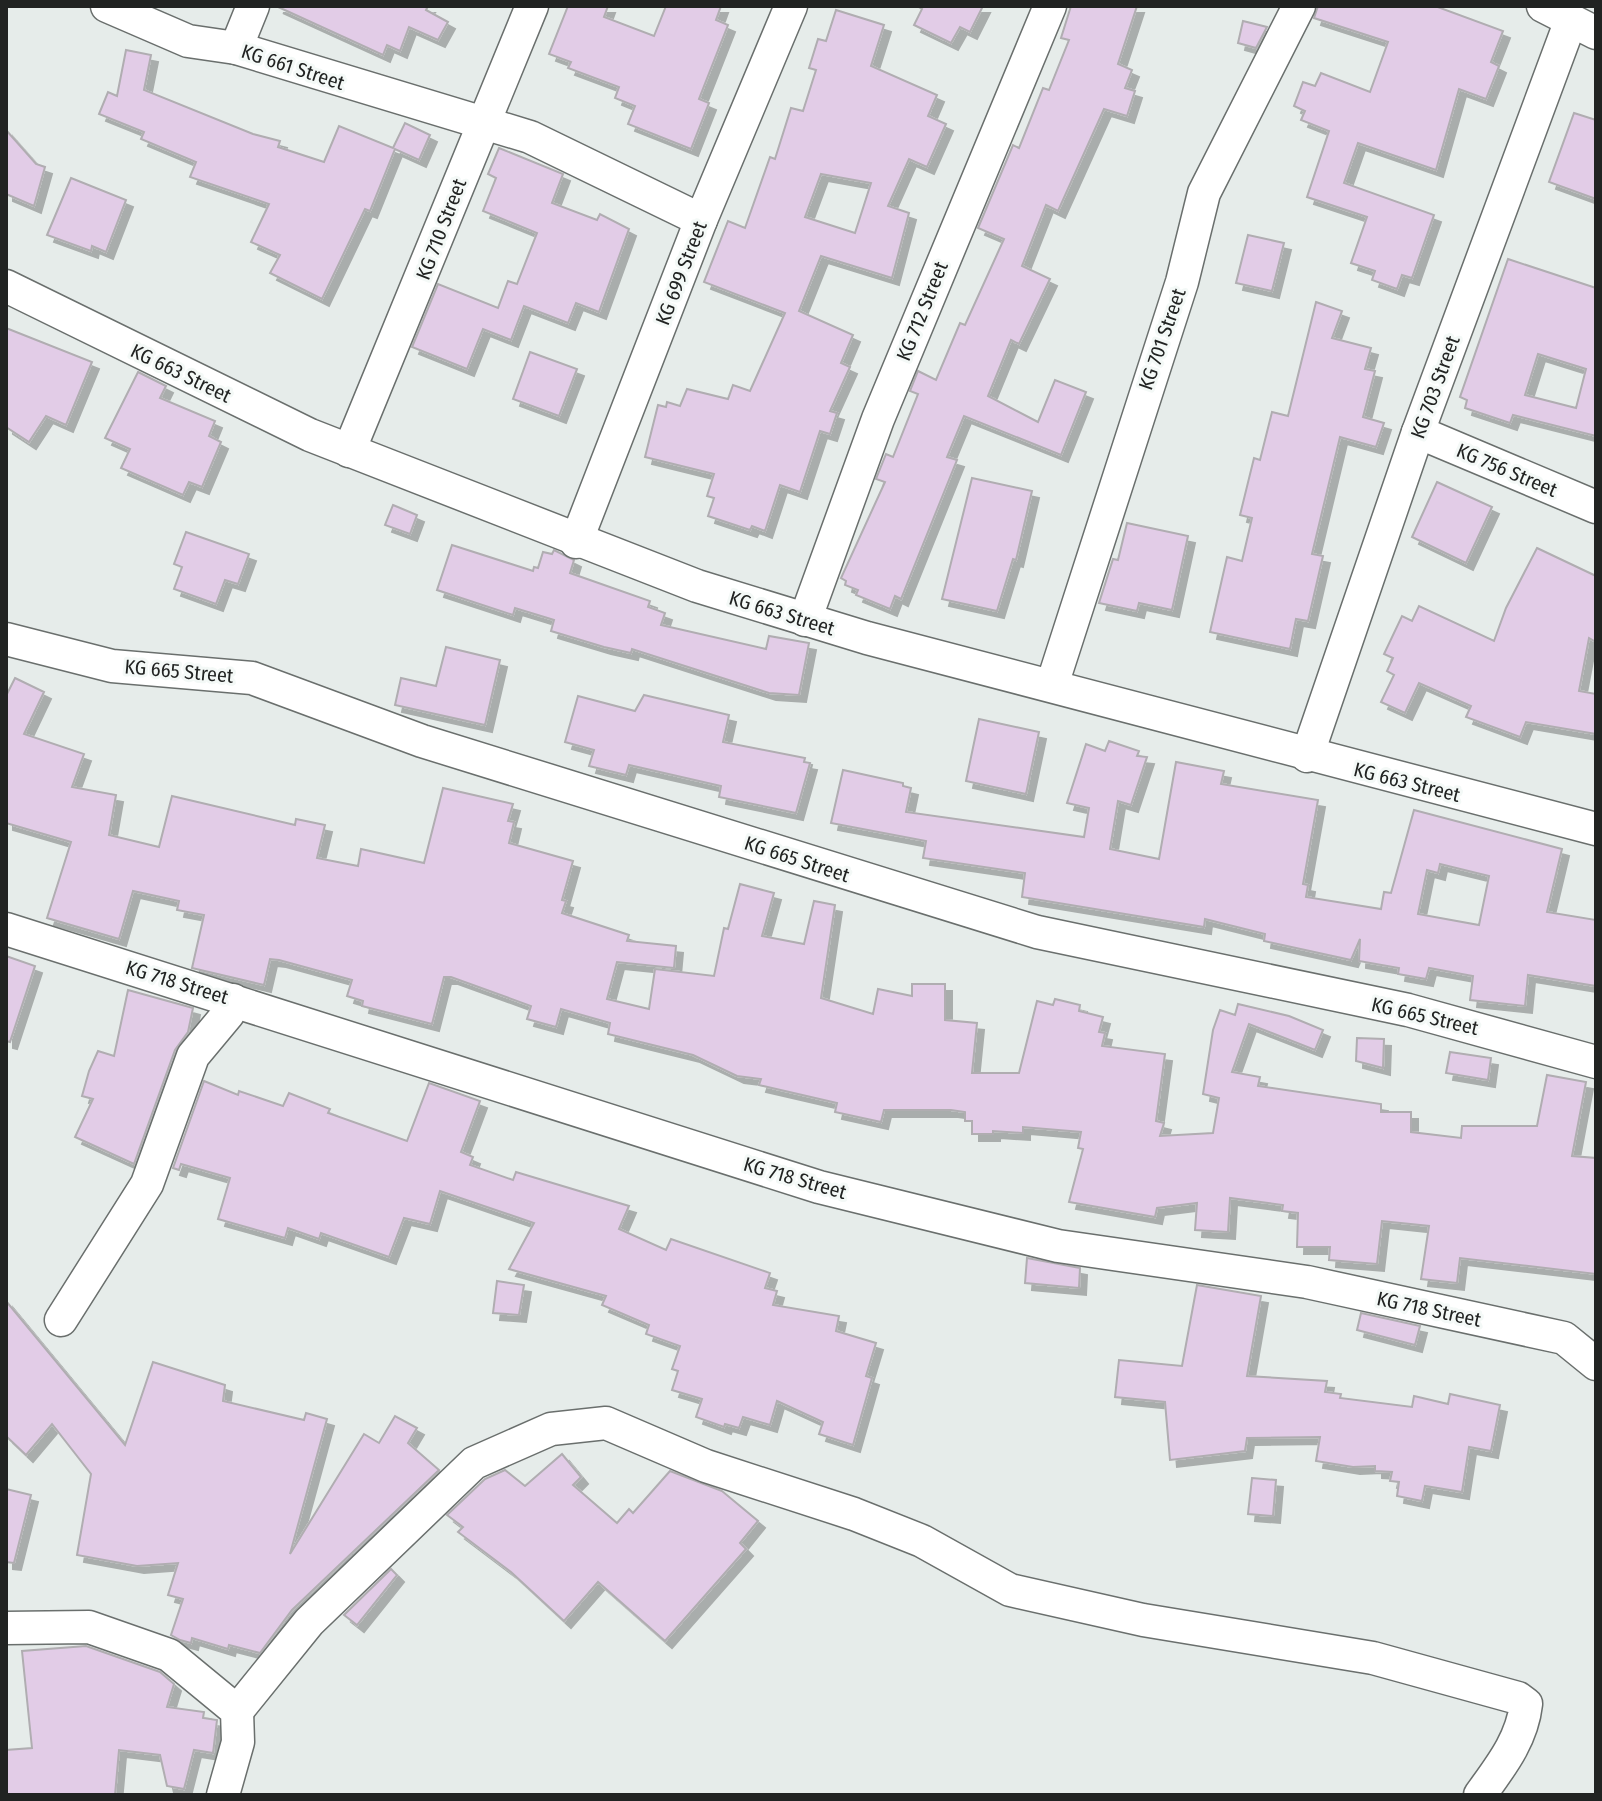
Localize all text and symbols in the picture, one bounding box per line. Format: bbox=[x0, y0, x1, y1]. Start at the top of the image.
street label: KG 661 Street bbox=[238, 39, 348, 95]
street label: KG 710 Street bbox=[411, 175, 471, 283]
street label: KG 699 Street bbox=[650, 217, 712, 328]
street label: KG 712 Street bbox=[891, 257, 953, 364]
street label: KG 701 Street bbox=[1133, 285, 1191, 393]
street label: KG 703 Street bbox=[1405, 332, 1465, 442]
street label: KG 663 Street bbox=[127, 338, 236, 408]
street label: KG 756 Street bbox=[1453, 438, 1561, 502]
street label: KG 663 Street bbox=[726, 586, 838, 641]
street label: KG 665 Street bbox=[124, 654, 235, 688]
street label: KG 663 Street bbox=[1351, 757, 1463, 807]
street label: KG 665 Street bbox=[741, 831, 853, 887]
street label: KG 718 Street bbox=[123, 955, 232, 1009]
street label: KG 665 Street bbox=[1369, 992, 1481, 1040]
street label: KG 718 Street bbox=[741, 1152, 850, 1204]
street label: KG 718 Street bbox=[1375, 1286, 1484, 1332]

